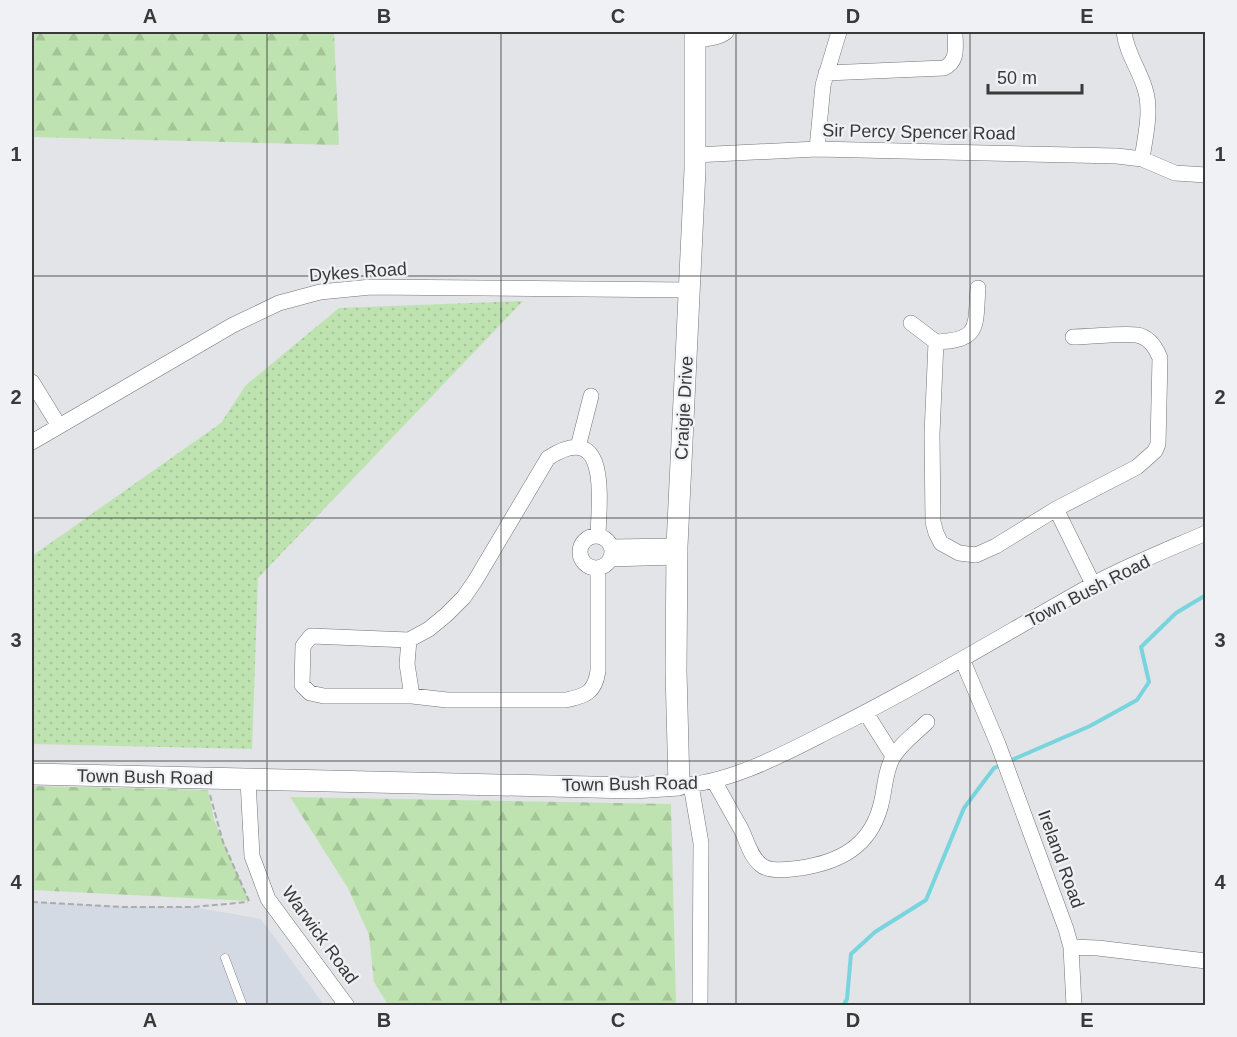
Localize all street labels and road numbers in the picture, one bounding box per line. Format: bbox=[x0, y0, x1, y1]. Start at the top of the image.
street label: Sir Percy Spencer Road bbox=[822, 120, 1016, 144]
street label: Dykes Road bbox=[308, 259, 408, 285]
street label: Craigie Drive bbox=[671, 356, 697, 460]
street label: Town Bush Road bbox=[1023, 551, 1153, 631]
street label: Town Bush Road bbox=[77, 766, 213, 788]
street label: Town Bush Road bbox=[562, 773, 698, 795]
street label: Ireland Road bbox=[1034, 807, 1088, 911]
street label: Warwick Road bbox=[278, 882, 362, 988]

